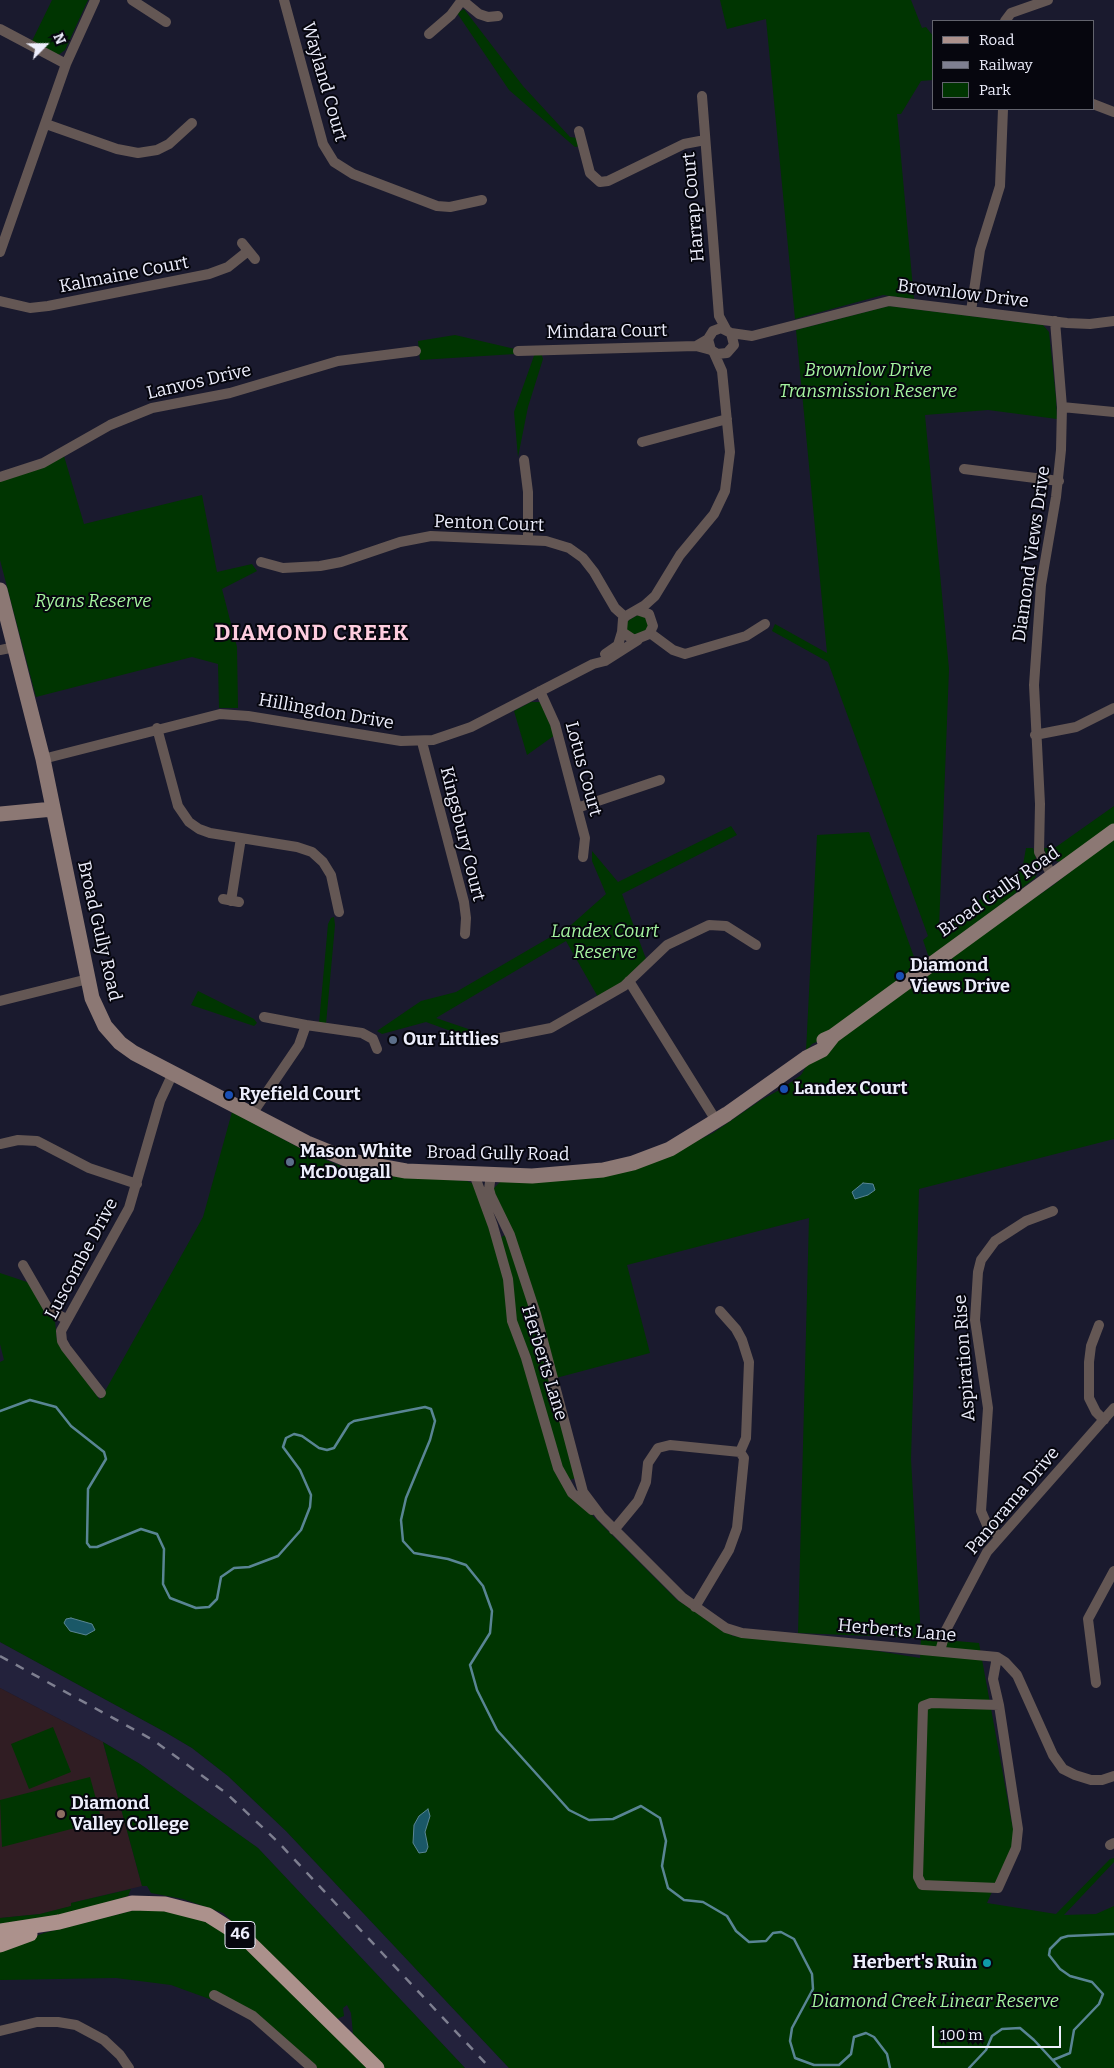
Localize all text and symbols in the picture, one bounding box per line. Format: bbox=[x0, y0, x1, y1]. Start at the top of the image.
north arrow bbox=[20, 20, 70, 70]
street label: Wayland Court bbox=[297, 20, 351, 144]
legend bbox=[932, 20, 1094, 110]
text: N bbox=[49, 31, 69, 47]
text: Road bbox=[979, 31, 1014, 49]
text: Railway bbox=[979, 56, 1033, 74]
text: Park bbox=[979, 81, 1011, 99]
street label: Harrap Court bbox=[678, 151, 710, 263]
street label: Kalmaine Court bbox=[57, 252, 191, 298]
street label: Brownlow Drive bbox=[896, 275, 1030, 313]
street label: Mindara Court bbox=[546, 320, 668, 344]
street label: Lanvos Drive bbox=[145, 359, 253, 405]
park label: Brownlow Drive Transmission Reserve bbox=[779, 360, 957, 402]
street label: Diamond Views Drive bbox=[1009, 464, 1055, 644]
street label: Penton Court bbox=[433, 511, 545, 537]
park label: Ryans Reserve bbox=[35, 591, 151, 613]
district label: DIAMOND CREEK bbox=[213, 621, 411, 647]
street label: Hillingdon Drive bbox=[257, 689, 395, 735]
street label: Lotus Court bbox=[560, 719, 606, 819]
street label: Kingsbury Court bbox=[435, 765, 489, 903]
street label: Broad Gully Road bbox=[934, 842, 1064, 942]
street label: Broad Gully Road bbox=[72, 859, 126, 1003]
park label: Landex Court Reserve bbox=[551, 921, 659, 964]
place label: Diamond Views Drive bbox=[910, 955, 1010, 998]
marker: Diamond Views Drive bbox=[894, 970, 906, 982]
place label: Our Littlies bbox=[403, 1029, 499, 1051]
marker: Our Littlies bbox=[387, 1034, 399, 1046]
place label: Landex Court bbox=[794, 1078, 908, 1100]
marker: Landex Court bbox=[778, 1083, 790, 1095]
place label: Ryefield Court bbox=[239, 1084, 361, 1106]
marker: Ryefield Court bbox=[223, 1089, 235, 1101]
place label: Mason White McDougall bbox=[300, 1141, 412, 1184]
street label: Broad Gully Road bbox=[426, 1142, 570, 1166]
marker: Mason White McDougall bbox=[284, 1156, 296, 1168]
street label: Luscombe Drive bbox=[41, 1195, 123, 1323]
street label: Aspiration Rise bbox=[950, 1294, 980, 1422]
street label: Herberts Lane bbox=[516, 1303, 572, 1423]
street label: Panorama Drive bbox=[962, 1443, 1064, 1559]
street label: Herberts Lane bbox=[837, 1615, 957, 1647]
place label: Diamond Valley College bbox=[71, 1793, 189, 1836]
marker: Diamond Valley College bbox=[55, 1808, 67, 1820]
road number: 46 bbox=[225, 1922, 255, 1948]
place label: Herbert's Ruin bbox=[853, 1952, 977, 1974]
marker: Herbert's Ruin bbox=[981, 1957, 993, 1969]
park label: Diamond Creek Linear Reserve bbox=[811, 1991, 1059, 2013]
scale bar bbox=[934, 2016, 1063, 2048]
text: 100 m bbox=[940, 2026, 983, 2044]

